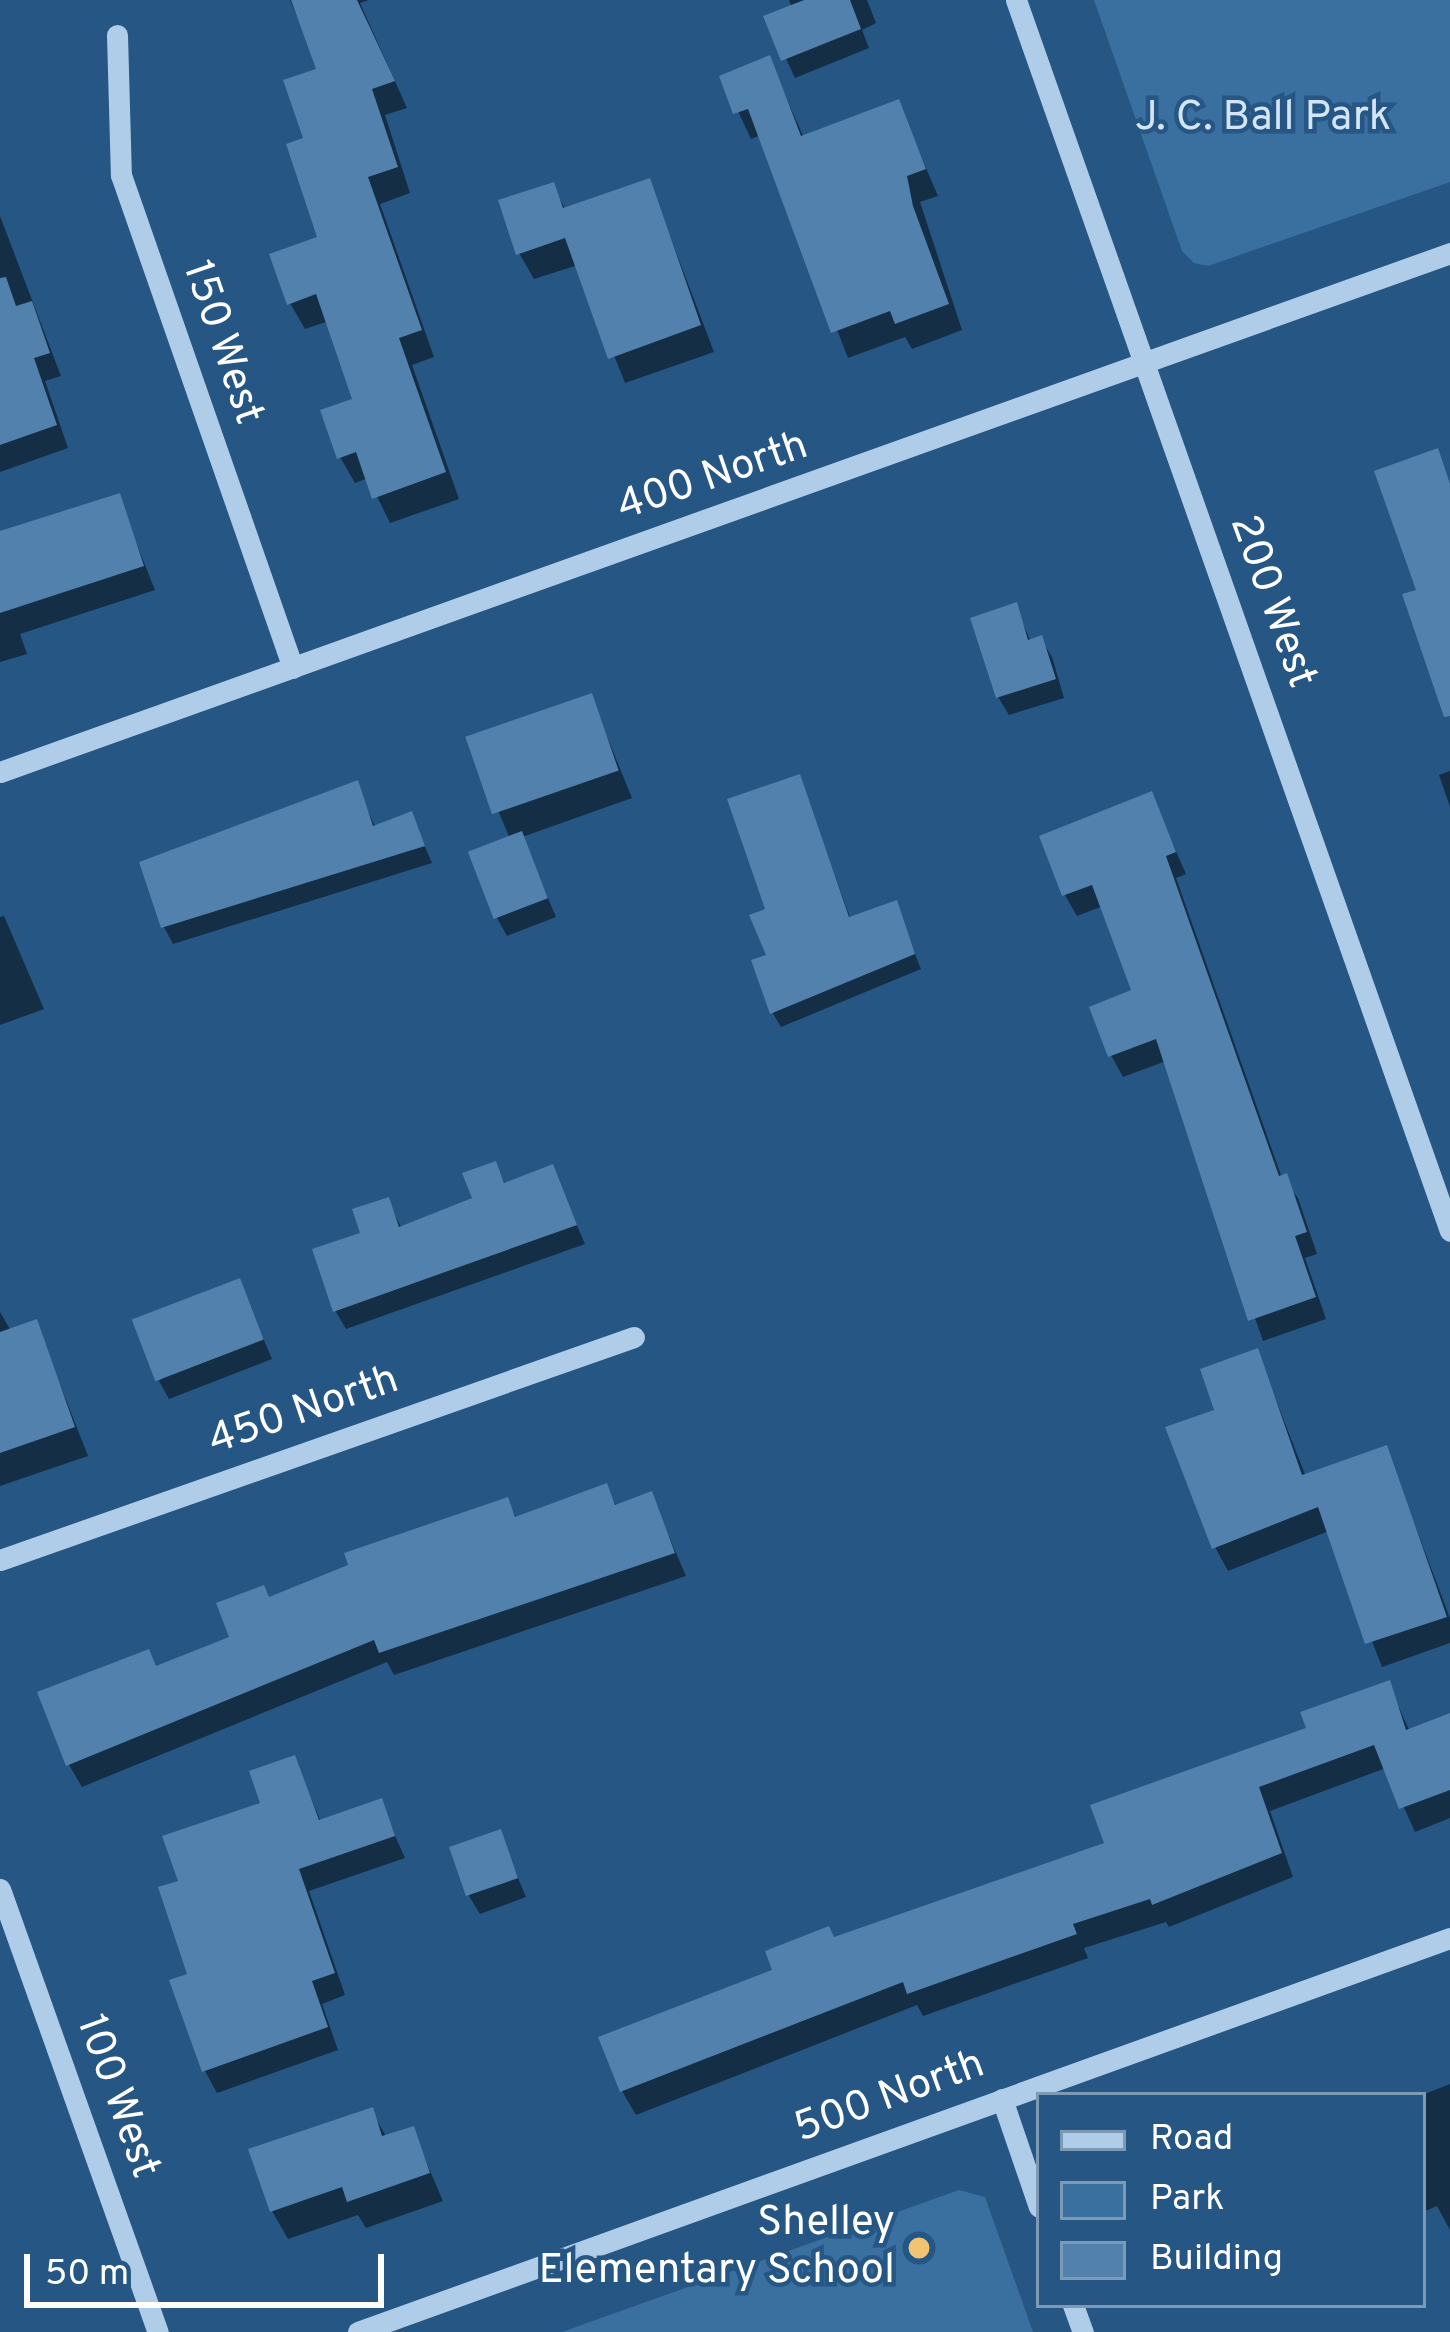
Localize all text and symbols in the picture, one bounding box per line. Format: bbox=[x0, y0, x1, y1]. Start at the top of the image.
park label: J. C. Ball Park bbox=[1135, 94, 1391, 144]
street label: 150 West bbox=[169, 254, 273, 432]
street label: 400 North bbox=[611, 422, 815, 534]
street label: 200 West bbox=[1216, 508, 1326, 696]
street label: 450 North bbox=[202, 1356, 406, 1468]
street label: 100 West bbox=[63, 2008, 169, 2186]
street label: 500 North bbox=[788, 2040, 992, 2156]
legend bbox=[1036, 2092, 1426, 2308]
text: Road bbox=[1150, 2117, 1233, 2163]
text: Park bbox=[1150, 2177, 1224, 2223]
place label: Shelley Elementary School bbox=[538, 2199, 895, 2298]
scale bar bbox=[30, 2230, 390, 2304]
marker: Shelley Elementary School bbox=[906, 2235, 932, 2261]
text: Building bbox=[1150, 2237, 1283, 2283]
text: 50 m bbox=[45, 2252, 129, 2298]

